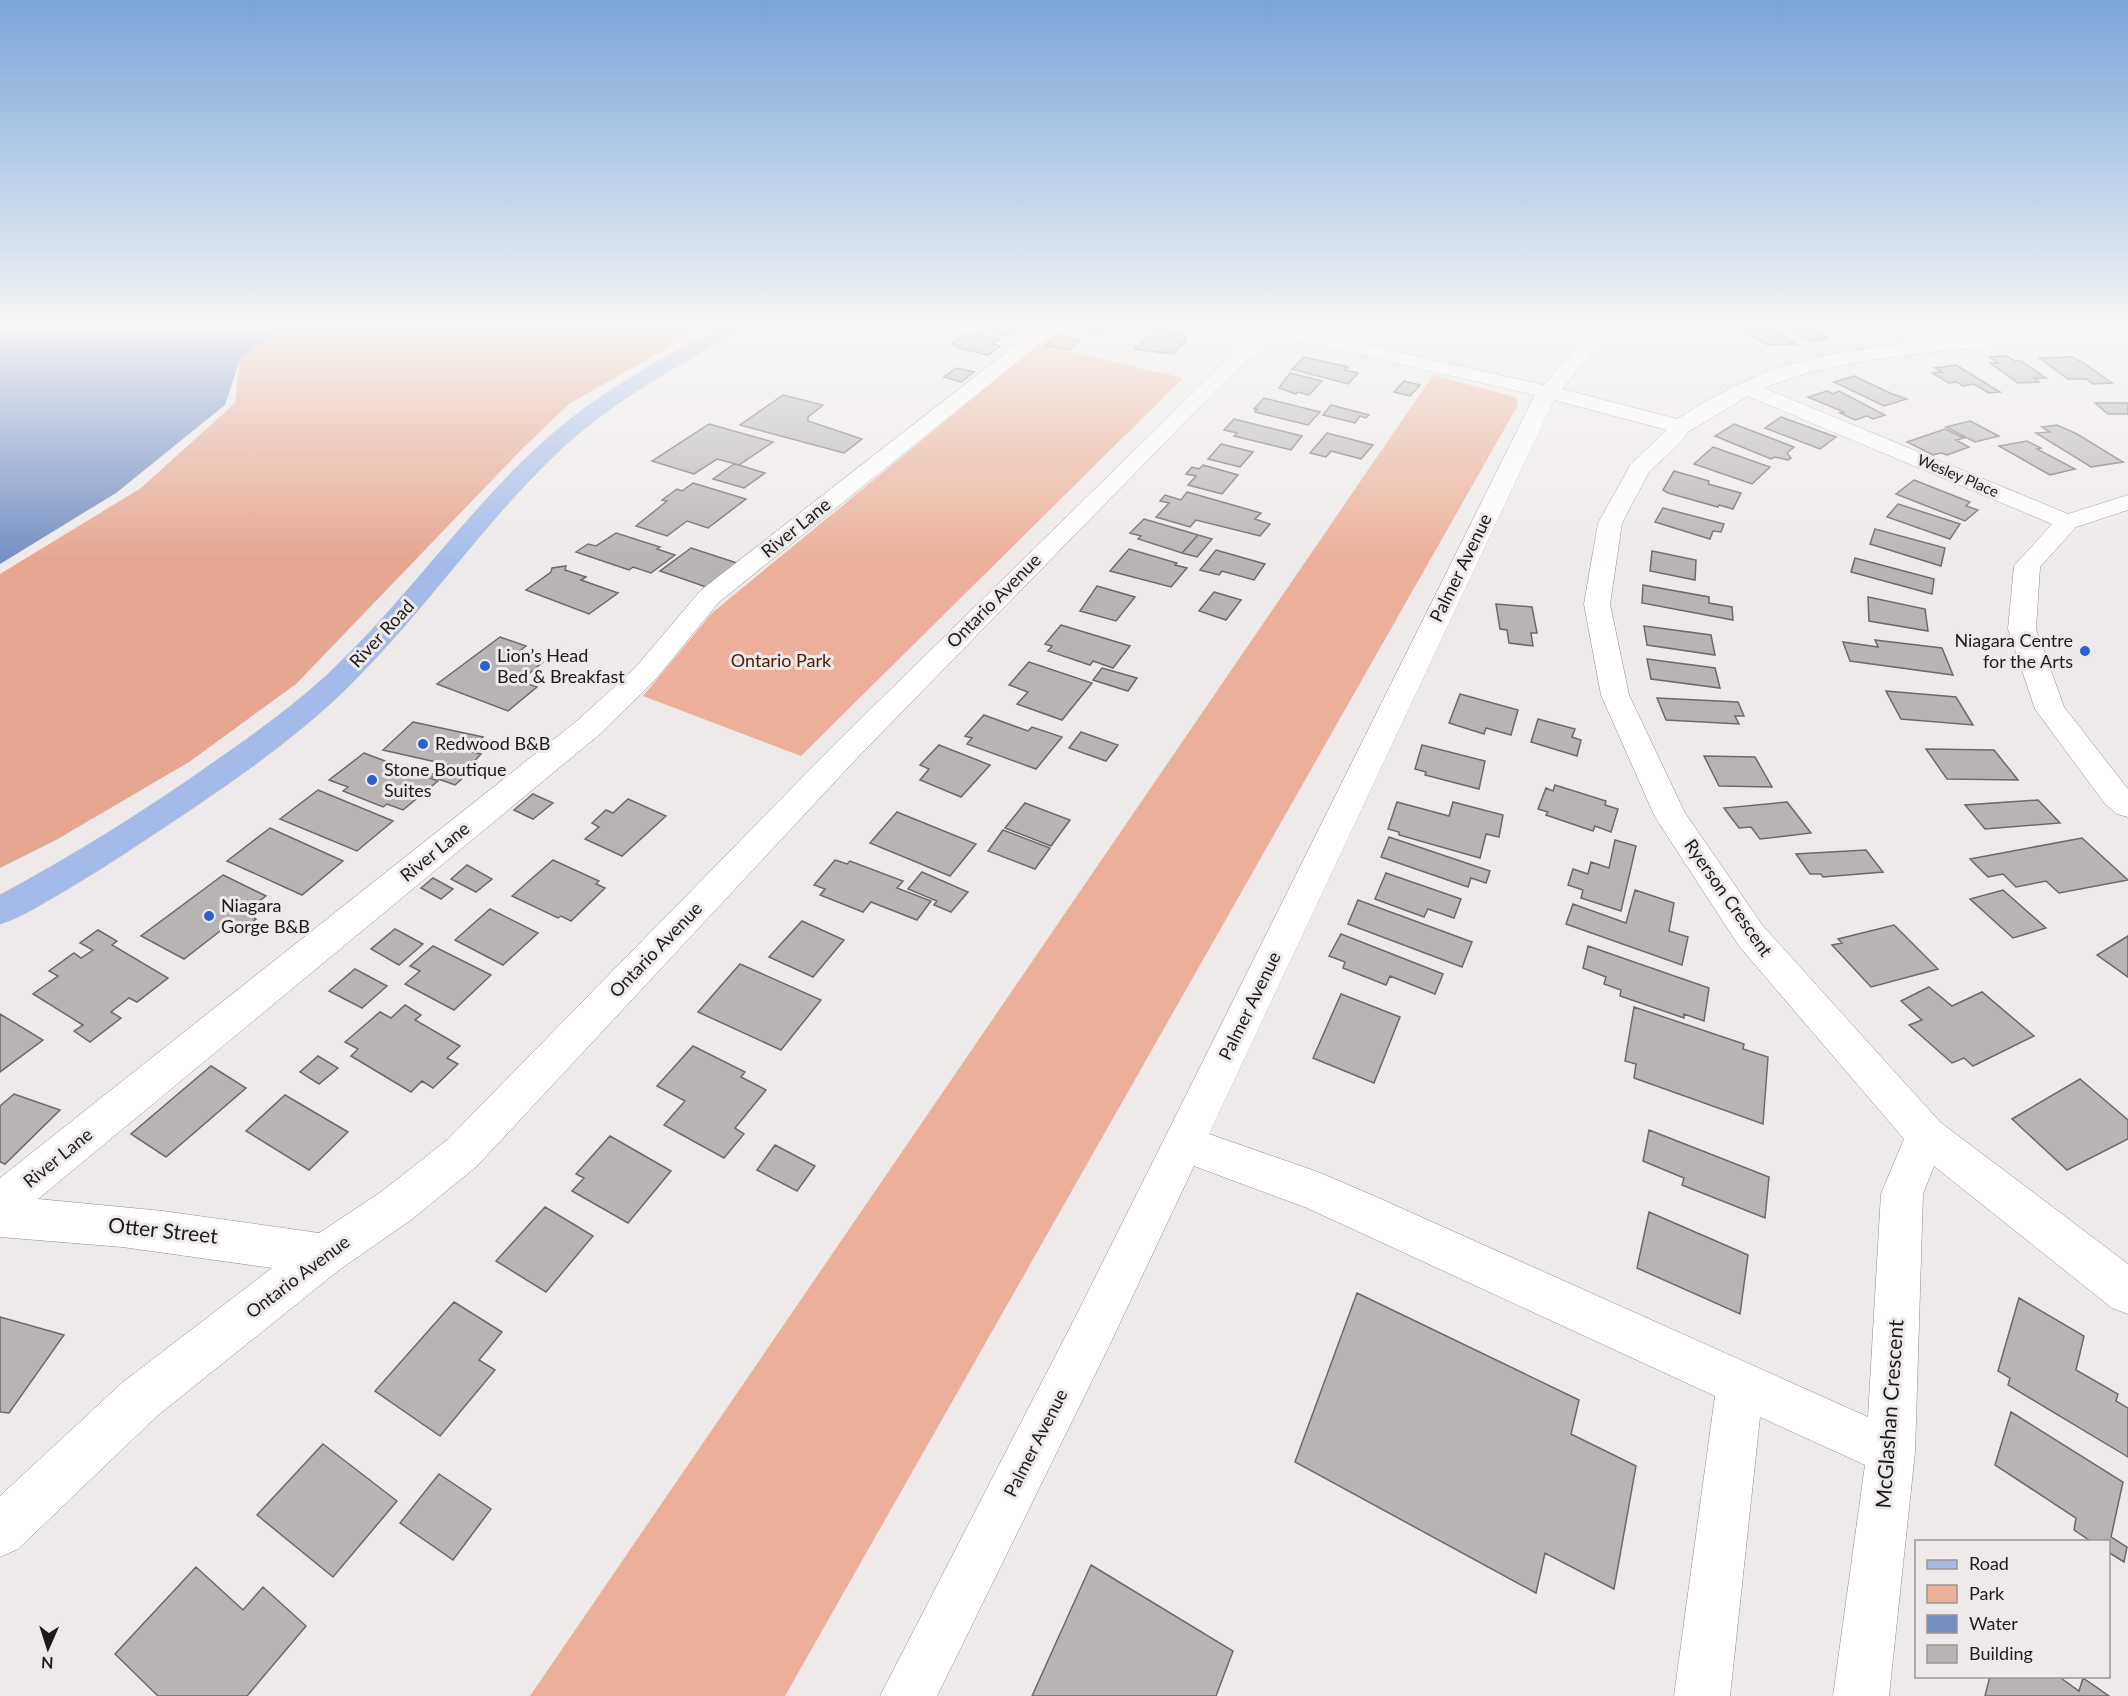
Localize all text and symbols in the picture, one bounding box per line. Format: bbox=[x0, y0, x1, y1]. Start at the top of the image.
street label: Wesley Place bbox=[1915, 450, 2002, 500]
street label: River Lane bbox=[756, 493, 834, 562]
street label: Palmer Avenue bbox=[1424, 510, 1496, 625]
street label: Ontario Avenue bbox=[942, 549, 1045, 652]
street label: River Road bbox=[344, 595, 418, 672]
place label: Niagara Centre for the Arts bbox=[1954, 629, 2073, 672]
place label: Lion’s Head Bed & Breakfast bbox=[497, 644, 625, 687]
marker: Niagara Centre for the Arts bbox=[2078, 644, 2092, 658]
park label: Ontario Park bbox=[731, 649, 832, 671]
marker: Lion’s Head Bed & Breakfast bbox=[478, 659, 492, 673]
place label: Redwood B&B bbox=[435, 732, 550, 754]
marker: Redwood B&B bbox=[416, 737, 430, 751]
place label: Stone Boutique Suites bbox=[384, 758, 507, 801]
marker: Stone Boutique Suites bbox=[365, 773, 379, 787]
street label: River Lane bbox=[395, 817, 473, 886]
street label: Ryerson Crescent bbox=[1680, 834, 1778, 961]
place label: Niagara Gorge B&B bbox=[221, 894, 310, 937]
street label: Ontario Avenue bbox=[604, 897, 706, 1002]
marker: Niagara Gorge B&B bbox=[202, 909, 216, 923]
street label: Palmer Avenue bbox=[1213, 948, 1285, 1063]
street label: River Lane bbox=[18, 1123, 96, 1192]
street label: Otter Street bbox=[107, 1211, 220, 1248]
street label: Ontario Avenue bbox=[241, 1230, 354, 1322]
street label: McGlashan Crescent bbox=[1869, 1318, 1908, 1509]
street label: Palmer Avenue bbox=[999, 1385, 1072, 1500]
legend bbox=[1915, 1540, 2110, 1678]
text: Road bbox=[1969, 1552, 2009, 1574]
text: Park bbox=[1969, 1582, 2005, 1604]
text: Water bbox=[1969, 1612, 2018, 1634]
north arrow bbox=[18, 1618, 78, 1678]
text: Building bbox=[1969, 1642, 2033, 1664]
text: N bbox=[41, 1654, 54, 1673]

